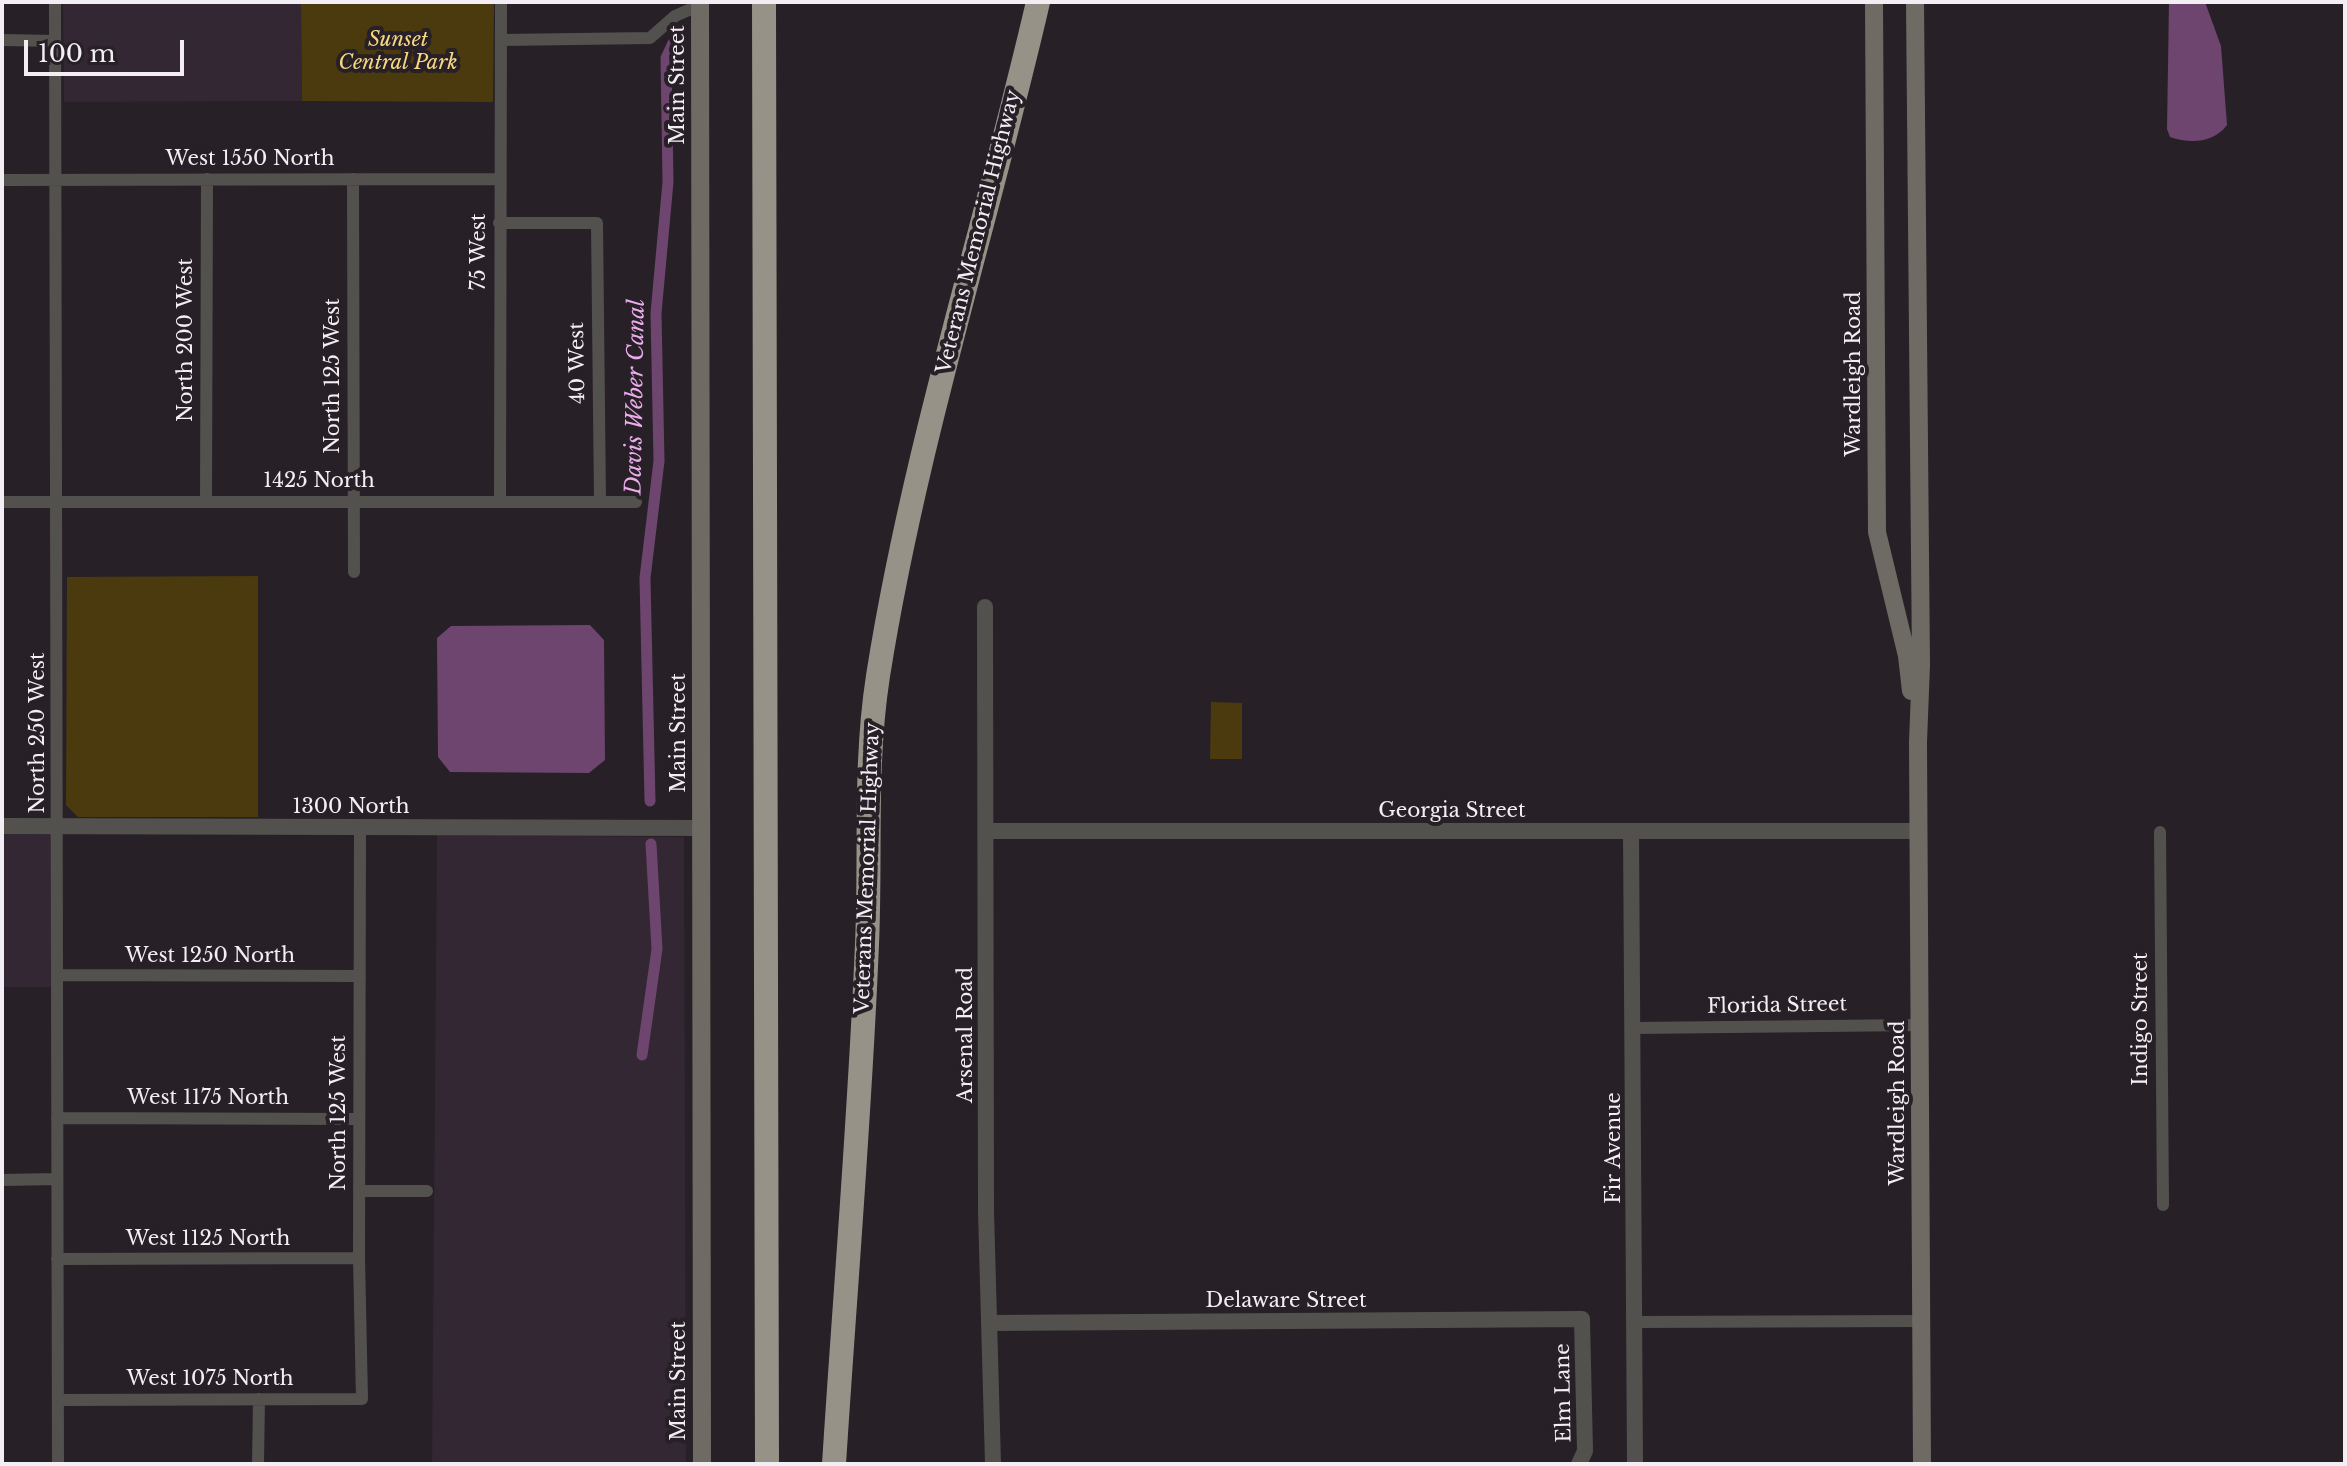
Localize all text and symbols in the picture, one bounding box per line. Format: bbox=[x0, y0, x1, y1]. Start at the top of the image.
scale bar bbox=[28, 24, 188, 74]
street label: Main Street bbox=[666, 25, 690, 145]
park label: Sunset Central Park bbox=[338, 28, 458, 75]
text: 100 m bbox=[38, 39, 116, 68]
street label: Veterans Memorial Highway bbox=[932, 88, 1026, 376]
street label: West 1550 North bbox=[166, 147, 334, 171]
street label: 75 West bbox=[467, 214, 491, 290]
street label: North 200 West bbox=[174, 258, 198, 422]
street label: Wardleigh Road bbox=[1842, 291, 1866, 457]
street label: North 125 West bbox=[321, 298, 345, 454]
water label: Davis Weber Canal bbox=[621, 299, 651, 495]
street label: 40 West bbox=[565, 322, 591, 404]
street label: 1425 North bbox=[263, 469, 375, 493]
street label: North 250 West bbox=[26, 653, 50, 813]
street label: Main Street bbox=[667, 673, 691, 793]
street label: Veterans Memorial Highway bbox=[851, 722, 885, 1014]
street label: 1300 North bbox=[293, 795, 409, 819]
street label: Georgia Street bbox=[1378, 799, 1526, 823]
street label: West 1250 North bbox=[125, 944, 295, 968]
street label: Indigo Street bbox=[2129, 952, 2153, 1086]
street label: Arsenal Road bbox=[954, 967, 978, 1103]
street label: Florida Street bbox=[1707, 993, 1847, 1019]
street label: Wardleigh Road bbox=[1886, 1020, 1910, 1186]
street label: North 125 West bbox=[327, 1035, 351, 1191]
street label: West 1175 North bbox=[127, 1086, 289, 1110]
street label: Fir Avenue bbox=[1602, 1092, 1626, 1204]
street label: West 1125 North bbox=[126, 1227, 290, 1251]
street label: Delaware Street bbox=[1206, 1289, 1366, 1313]
street label: Main Street bbox=[667, 1321, 691, 1441]
street label: Elm Lane bbox=[1551, 1343, 1577, 1443]
street label: West 1075 North bbox=[126, 1367, 294, 1391]

